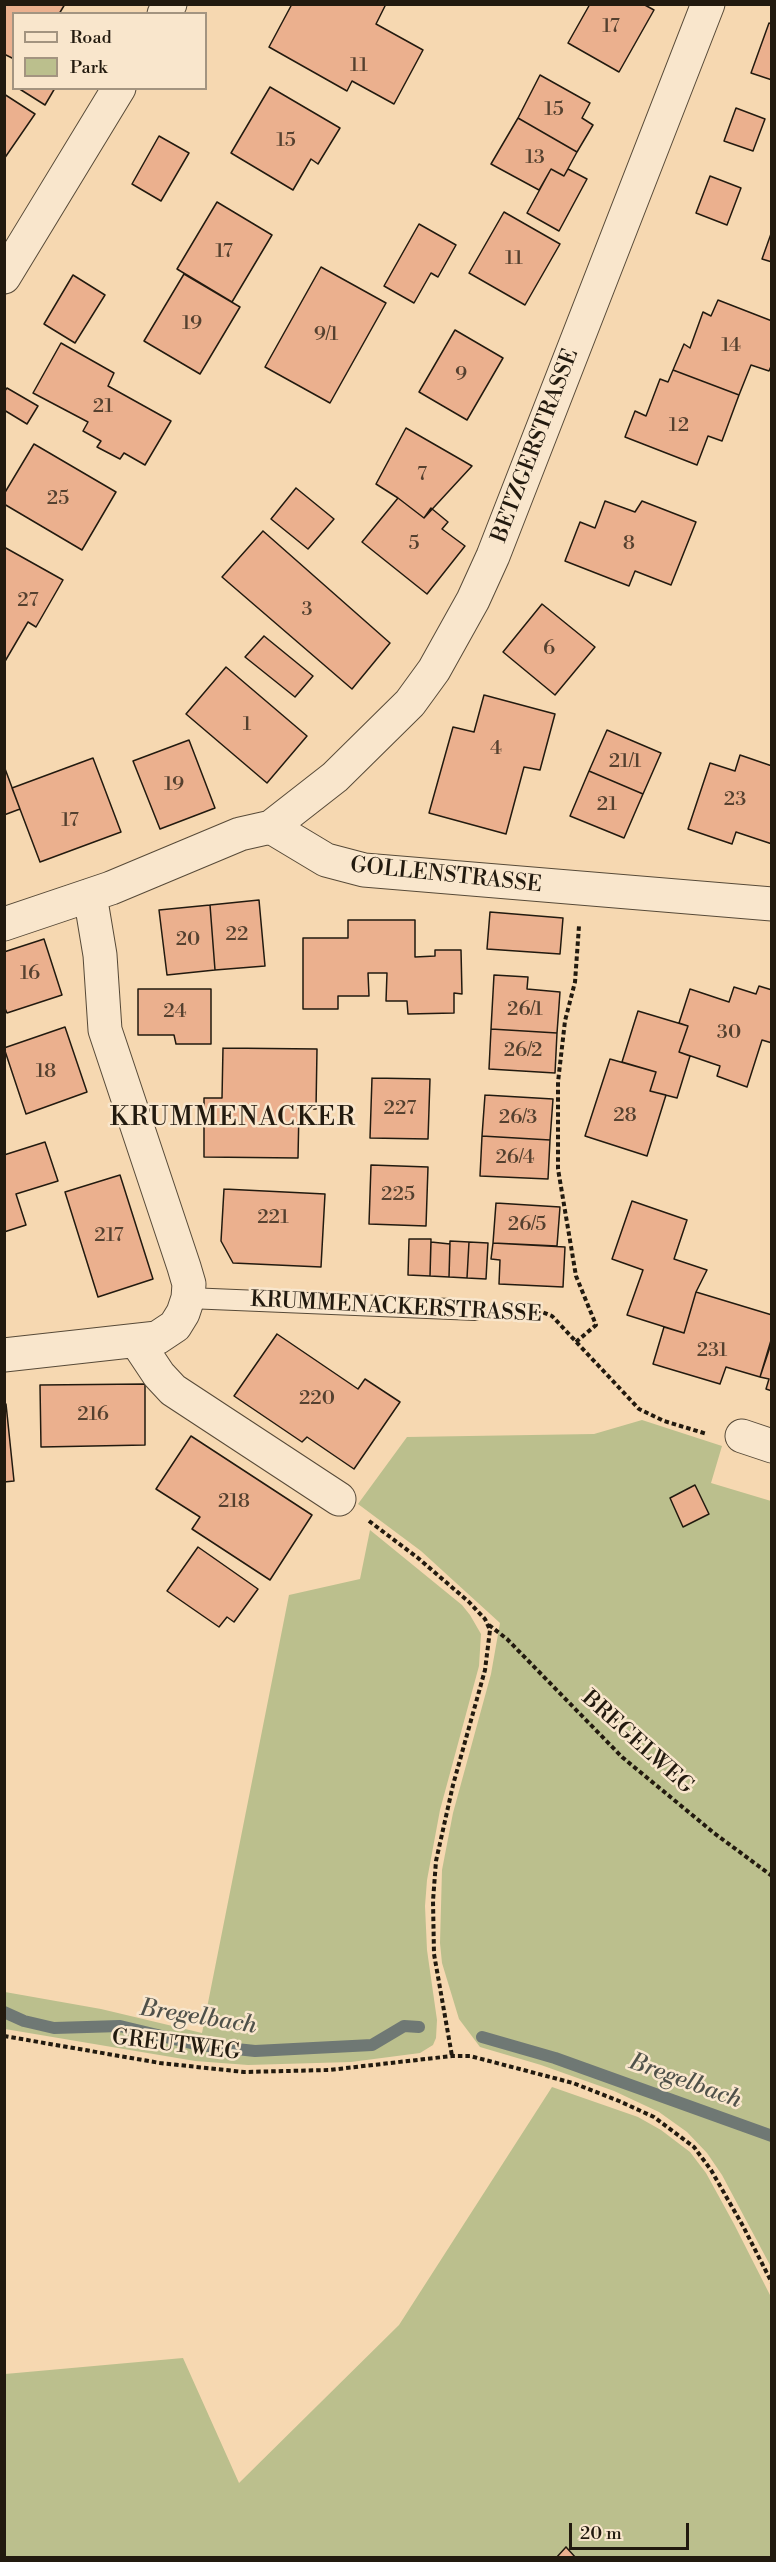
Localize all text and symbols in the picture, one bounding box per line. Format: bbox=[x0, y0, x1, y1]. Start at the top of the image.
legend bbox=[12, 12, 207, 90]
house number: 17 bbox=[602, 15, 620, 39]
text: Road bbox=[70, 26, 112, 49]
house number: 11 bbox=[350, 54, 368, 78]
text: Park bbox=[70, 56, 107, 79]
house number: 15 bbox=[544, 98, 564, 122]
house number: 15 bbox=[276, 129, 296, 153]
house number: 13 bbox=[525, 146, 545, 170]
house number: 17 bbox=[215, 240, 233, 264]
house number: 11 bbox=[505, 247, 523, 271]
house number: 19 bbox=[182, 312, 202, 336]
house number: 9/1 bbox=[314, 323, 338, 347]
house number: 14 bbox=[721, 334, 741, 358]
street label: BETZGERSTRASSE bbox=[487, 345, 585, 547]
house number: 9 bbox=[455, 363, 467, 387]
house number: 21 bbox=[93, 395, 113, 419]
house number: 12 bbox=[669, 414, 689, 438]
house number: 7 bbox=[417, 463, 427, 487]
house number: 25 bbox=[47, 487, 69, 511]
house number: 5 bbox=[408, 532, 420, 556]
house number: 8 bbox=[623, 532, 635, 556]
house number: 27 bbox=[17, 589, 39, 613]
house number: 3 bbox=[301, 598, 313, 622]
house number: 6 bbox=[543, 637, 555, 661]
house number: 1 bbox=[243, 713, 251, 737]
house number: 4 bbox=[490, 737, 502, 761]
house number: 21/1 bbox=[609, 750, 641, 774]
house number: 19 bbox=[164, 773, 184, 797]
house number: 23 bbox=[724, 788, 746, 812]
house number: 21 bbox=[597, 793, 617, 817]
house number: 17 bbox=[61, 809, 79, 833]
street label: GOLLENSTRASSE bbox=[349, 853, 543, 899]
house number: 22 bbox=[226, 923, 248, 947]
house number: 20 bbox=[176, 928, 200, 952]
house number: 16 bbox=[20, 962, 40, 986]
house number: 26/1 bbox=[507, 998, 543, 1022]
house number: 24 bbox=[163, 1000, 187, 1024]
house number: 30 bbox=[717, 1021, 741, 1045]
house number: 26/2 bbox=[504, 1039, 542, 1063]
house number: 18 bbox=[36, 1060, 56, 1084]
house number: 227 bbox=[384, 1097, 416, 1121]
district label: KRUMMENACKER bbox=[110, 1103, 356, 1135]
house number: 28 bbox=[613, 1104, 637, 1128]
house number: 26/3 bbox=[499, 1106, 537, 1130]
house number: 26/4 bbox=[495, 1146, 535, 1170]
house number: 225 bbox=[381, 1183, 415, 1207]
house number: 221 bbox=[257, 1206, 289, 1230]
house number: 26/5 bbox=[508, 1213, 546, 1237]
house number: 217 bbox=[94, 1224, 124, 1248]
street label: KRUMMENACKERSTRASSE bbox=[250, 1287, 542, 1329]
house number: 231 bbox=[697, 1339, 727, 1363]
house number: 220 bbox=[299, 1387, 335, 1411]
house number: 216 bbox=[77, 1403, 109, 1427]
house number: 218 bbox=[218, 1490, 250, 1514]
street label: BREGELWEG bbox=[576, 1686, 698, 1800]
water label: Bregelbach bbox=[138, 1995, 258, 2041]
street label: GREUTWEG bbox=[110, 2025, 242, 2067]
water label: Bregelbach bbox=[625, 2048, 745, 2116]
scale bar bbox=[572, 2511, 692, 2549]
text: 20 m bbox=[580, 2522, 622, 2545]

